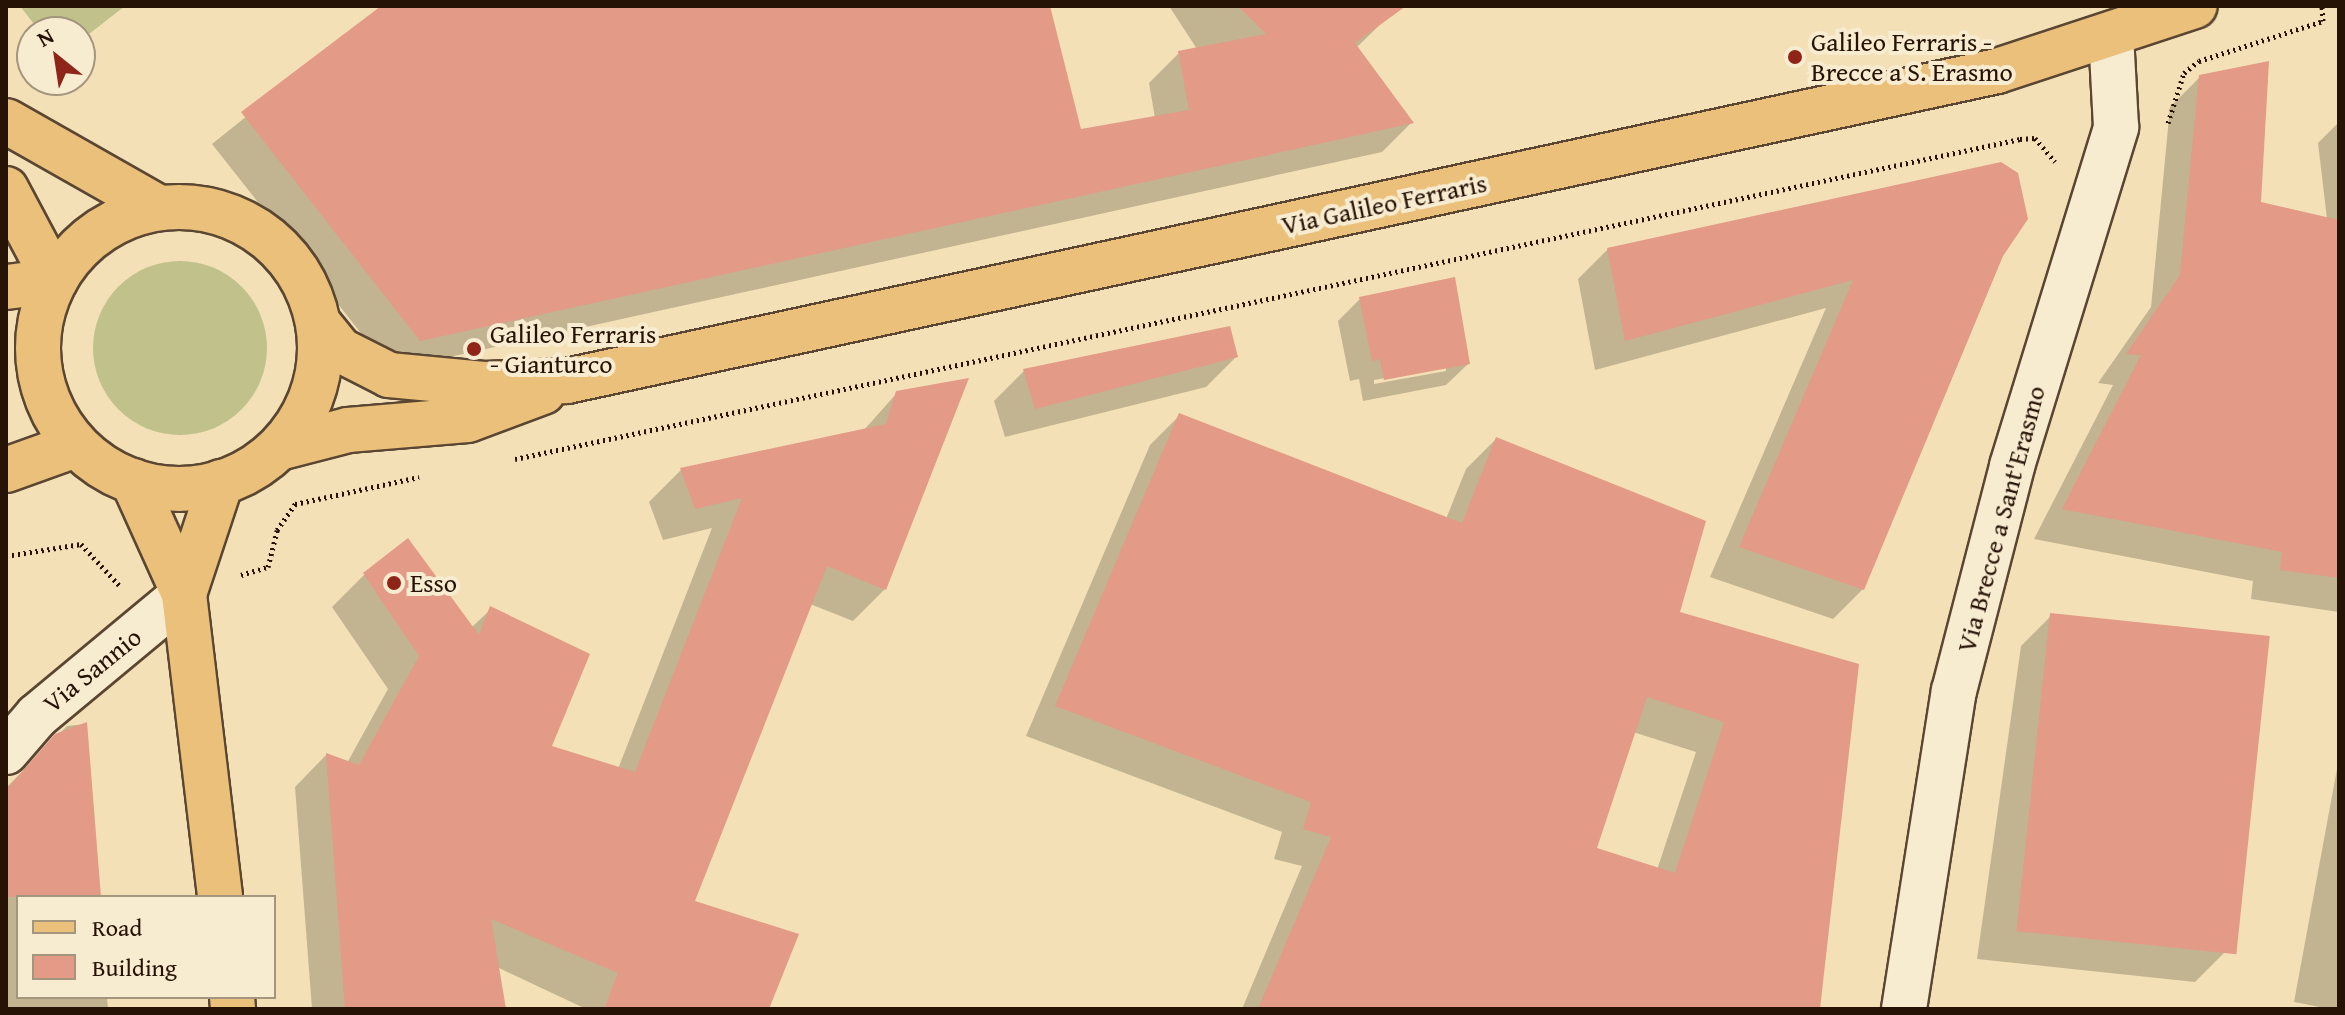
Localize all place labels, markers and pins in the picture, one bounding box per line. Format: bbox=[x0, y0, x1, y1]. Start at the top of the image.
place label: Galileo Ferraris - Brecce a S. Erasmo bbox=[1811, 26, 2013, 88]
marker: Galileo Ferraris - Brecce a S. Erasmo bbox=[1786, 48, 1804, 66]
place label: Galileo Ferraris - Gianturco bbox=[490, 318, 656, 380]
marker: Galileo Ferraris - Gianturco bbox=[465, 340, 483, 358]
place label: Esso bbox=[410, 567, 457, 599]
marker: Esso bbox=[385, 574, 403, 592]

